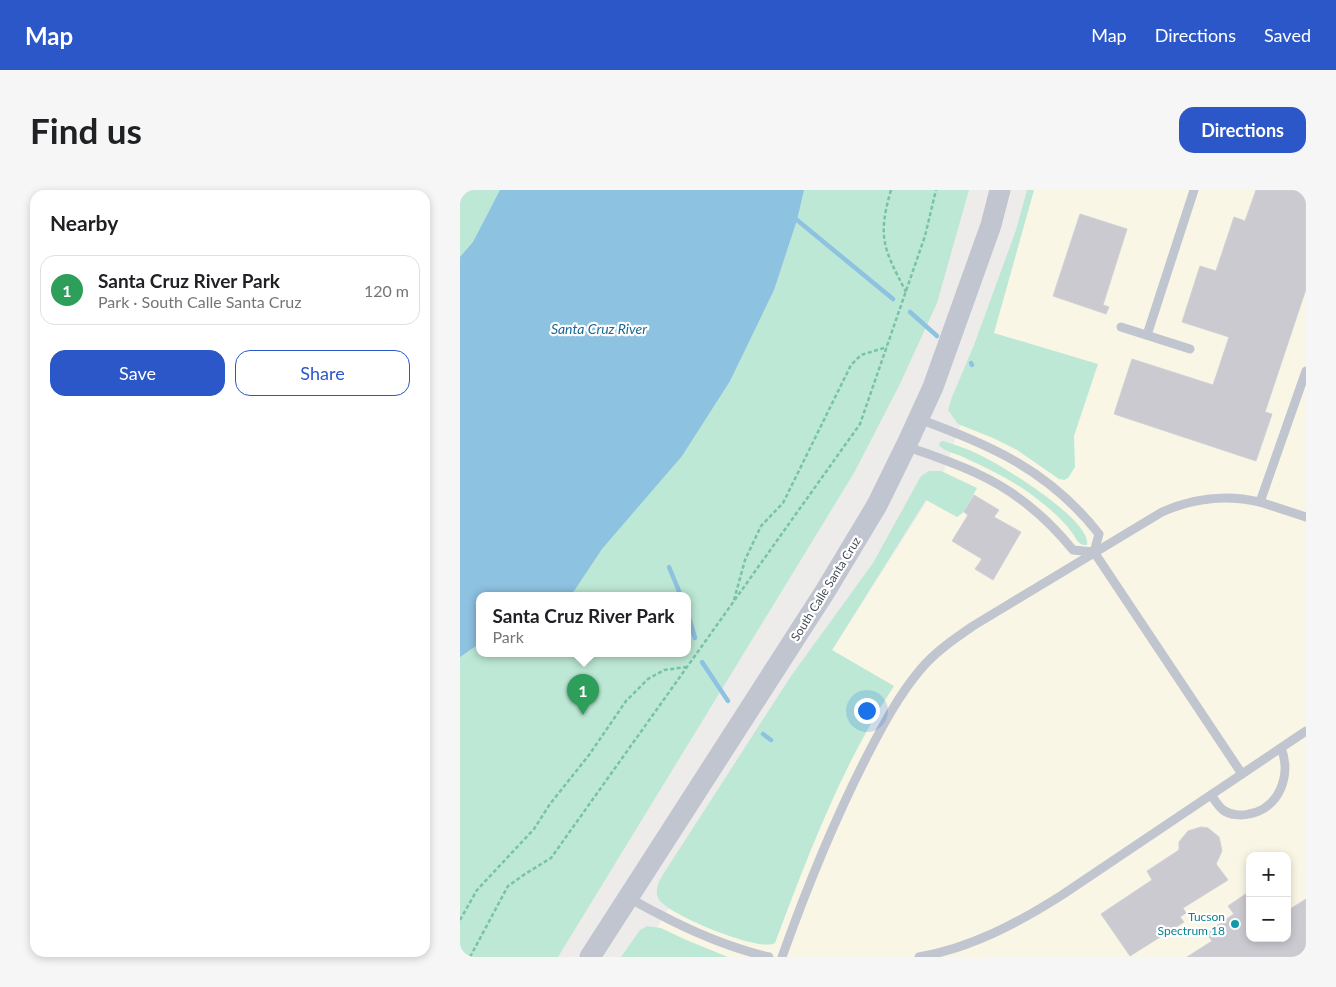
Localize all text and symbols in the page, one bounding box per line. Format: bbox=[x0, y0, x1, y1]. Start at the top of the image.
text: Map bbox=[25, 21, 73, 50]
text: Map bbox=[1091, 24, 1127, 46]
text: Directions bbox=[1155, 24, 1236, 46]
text: Saved bbox=[1264, 24, 1311, 46]
button: Directions bbox=[1179, 107, 1306, 153]
text: Find us bbox=[30, 109, 142, 151]
text: Nearby bbox=[50, 210, 118, 235]
text: Santa Cruz River Park bbox=[98, 269, 280, 292]
text: 1 bbox=[62, 281, 72, 300]
text: 120 m bbox=[364, 281, 409, 300]
text: Park · South Calle Santa Cruz bbox=[98, 292, 301, 311]
water label: Santa Cruz River bbox=[551, 320, 647, 337]
button: Save bbox=[50, 350, 225, 396]
button: Share bbox=[235, 350, 410, 396]
street label: South Calle Santa Cruz bbox=[787, 533, 864, 644]
popup bbox=[476, 592, 691, 657]
text: Santa Cruz River Park bbox=[493, 604, 674, 627]
text: Park bbox=[493, 627, 524, 646]
pin: 1 bbox=[567, 674, 599, 715]
your location bbox=[854, 698, 880, 724]
map controls bbox=[1246, 852, 1291, 942]
button: + bbox=[1246, 852, 1291, 897]
button: − bbox=[1246, 897, 1291, 942]
place label: Tucson Spectrum 18 bbox=[1158, 909, 1225, 938]
marker: Tucson Spectrum 18 bbox=[1229, 918, 1241, 930]

